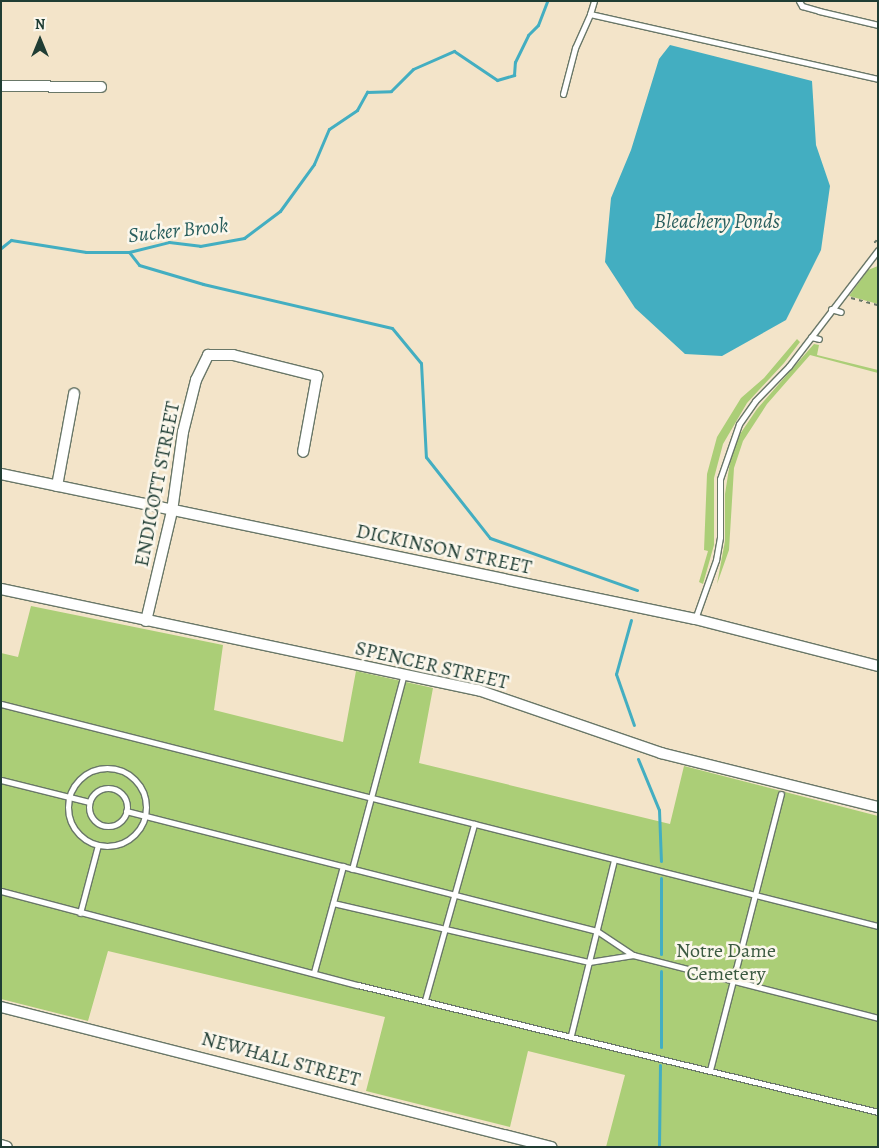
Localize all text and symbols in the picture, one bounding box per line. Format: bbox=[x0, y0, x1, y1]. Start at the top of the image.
north arrow bbox=[15, 15, 65, 65]
text: N bbox=[35, 15, 45, 34]
water label: Bleachery Ponds bbox=[654, 208, 780, 234]
water label: Sucker Brook bbox=[127, 212, 229, 248]
street label: ENDICOTT STREET bbox=[129, 399, 185, 569]
street label: DICKINSON STREET bbox=[354, 519, 534, 579]
street label: SPENCER STREET bbox=[353, 636, 511, 694]
park label: Notre Dame Cemetery bbox=[676, 939, 776, 986]
street label: NEWHALL STREET bbox=[199, 1026, 363, 1092]

